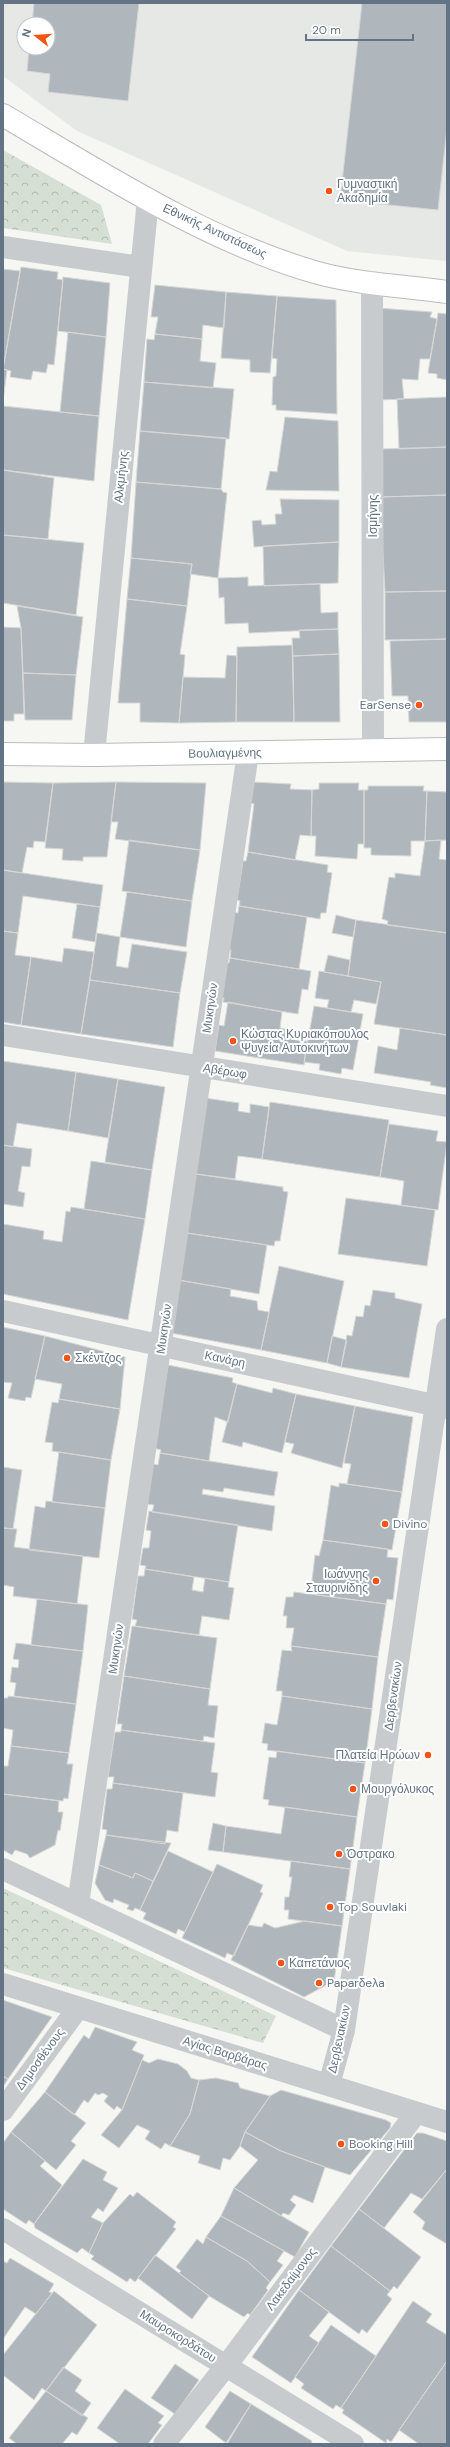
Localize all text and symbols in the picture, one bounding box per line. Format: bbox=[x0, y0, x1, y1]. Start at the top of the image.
north arrow bbox=[16, 16, 56, 56]
scale bar bbox=[306, 16, 413, 42]
text: 20 m bbox=[312, 22, 341, 38]
text: N bbox=[19, 27, 34, 39]
place label: Γυμναστική Ακαδημία bbox=[337, 176, 398, 206]
marker: Γυμναστική Ακαδημία bbox=[324, 186, 334, 196]
street label: Εθνικής Αντιστάσεως bbox=[160, 200, 270, 262]
street label: Αλκμήνης bbox=[110, 450, 132, 504]
street label: Ισμήνης bbox=[365, 494, 381, 537]
place label: EarSense bbox=[360, 697, 411, 713]
marker: EarSense bbox=[414, 700, 424, 710]
street label: Βουλιαγμένης bbox=[188, 744, 262, 762]
street label: Μυκηνών bbox=[199, 982, 221, 1034]
place label: Κώστας Κυριακόπουλος Ψυγεία Αυτοκινήτων bbox=[241, 1026, 369, 1056]
marker: Κώστας Κυριακόπουλος Ψυγεία Αυτοκινήτων bbox=[228, 1036, 238, 1046]
street label: Αβέρωφ bbox=[202, 1060, 248, 1082]
street label: Μυκηνών bbox=[153, 1303, 175, 1355]
street label: Κανάρη bbox=[203, 1347, 247, 1371]
place label: Σκέντζος bbox=[75, 1350, 122, 1366]
marker: Σκέντζος bbox=[62, 1353, 72, 1363]
place label: Divino bbox=[393, 1516, 427, 1532]
marker: Divino bbox=[380, 1519, 390, 1529]
place label: Ιωάννης Σταυρινίδης bbox=[306, 1566, 368, 1596]
marker: Ιωάννης Σταυρινίδης bbox=[371, 1576, 381, 1586]
street label: Μυκηνών bbox=[105, 1623, 127, 1675]
street label: Δερβενακίων bbox=[380, 1661, 406, 1731]
place label: Πλατεία Ηρώων bbox=[335, 1747, 420, 1763]
marker: Πλατεία Ηρώων bbox=[423, 1750, 433, 1760]
place label: Μουργόλυκος bbox=[361, 1781, 434, 1797]
marker: Μουργόλυκος bbox=[348, 1784, 358, 1794]
place label: Όστρακο bbox=[346, 1846, 395, 1862]
marker: Όστρακο bbox=[334, 1849, 344, 1859]
place label: Top Souvlaki bbox=[338, 1899, 407, 1915]
marker: Top Souvlaki bbox=[325, 1902, 335, 1912]
place label: Καπετάνιος bbox=[289, 1955, 350, 1971]
marker: Καπετάνιος bbox=[276, 1958, 286, 1968]
place label: Paparδeλa bbox=[327, 1975, 385, 1991]
marker: Paparδeλa bbox=[314, 1978, 324, 1988]
street label: Δερβενακίων bbox=[324, 2003, 354, 2075]
street label: Δημοσθένους bbox=[12, 2025, 68, 2093]
street label: Αγίας Βαρβάρας bbox=[181, 2033, 269, 2074]
place label: Booking Hill bbox=[349, 2136, 413, 2152]
marker: Booking Hill bbox=[336, 2139, 346, 2149]
street label: Λακεδαίμονος bbox=[262, 2244, 320, 2314]
street label: Μαυροκορδάτου bbox=[137, 2306, 219, 2366]

